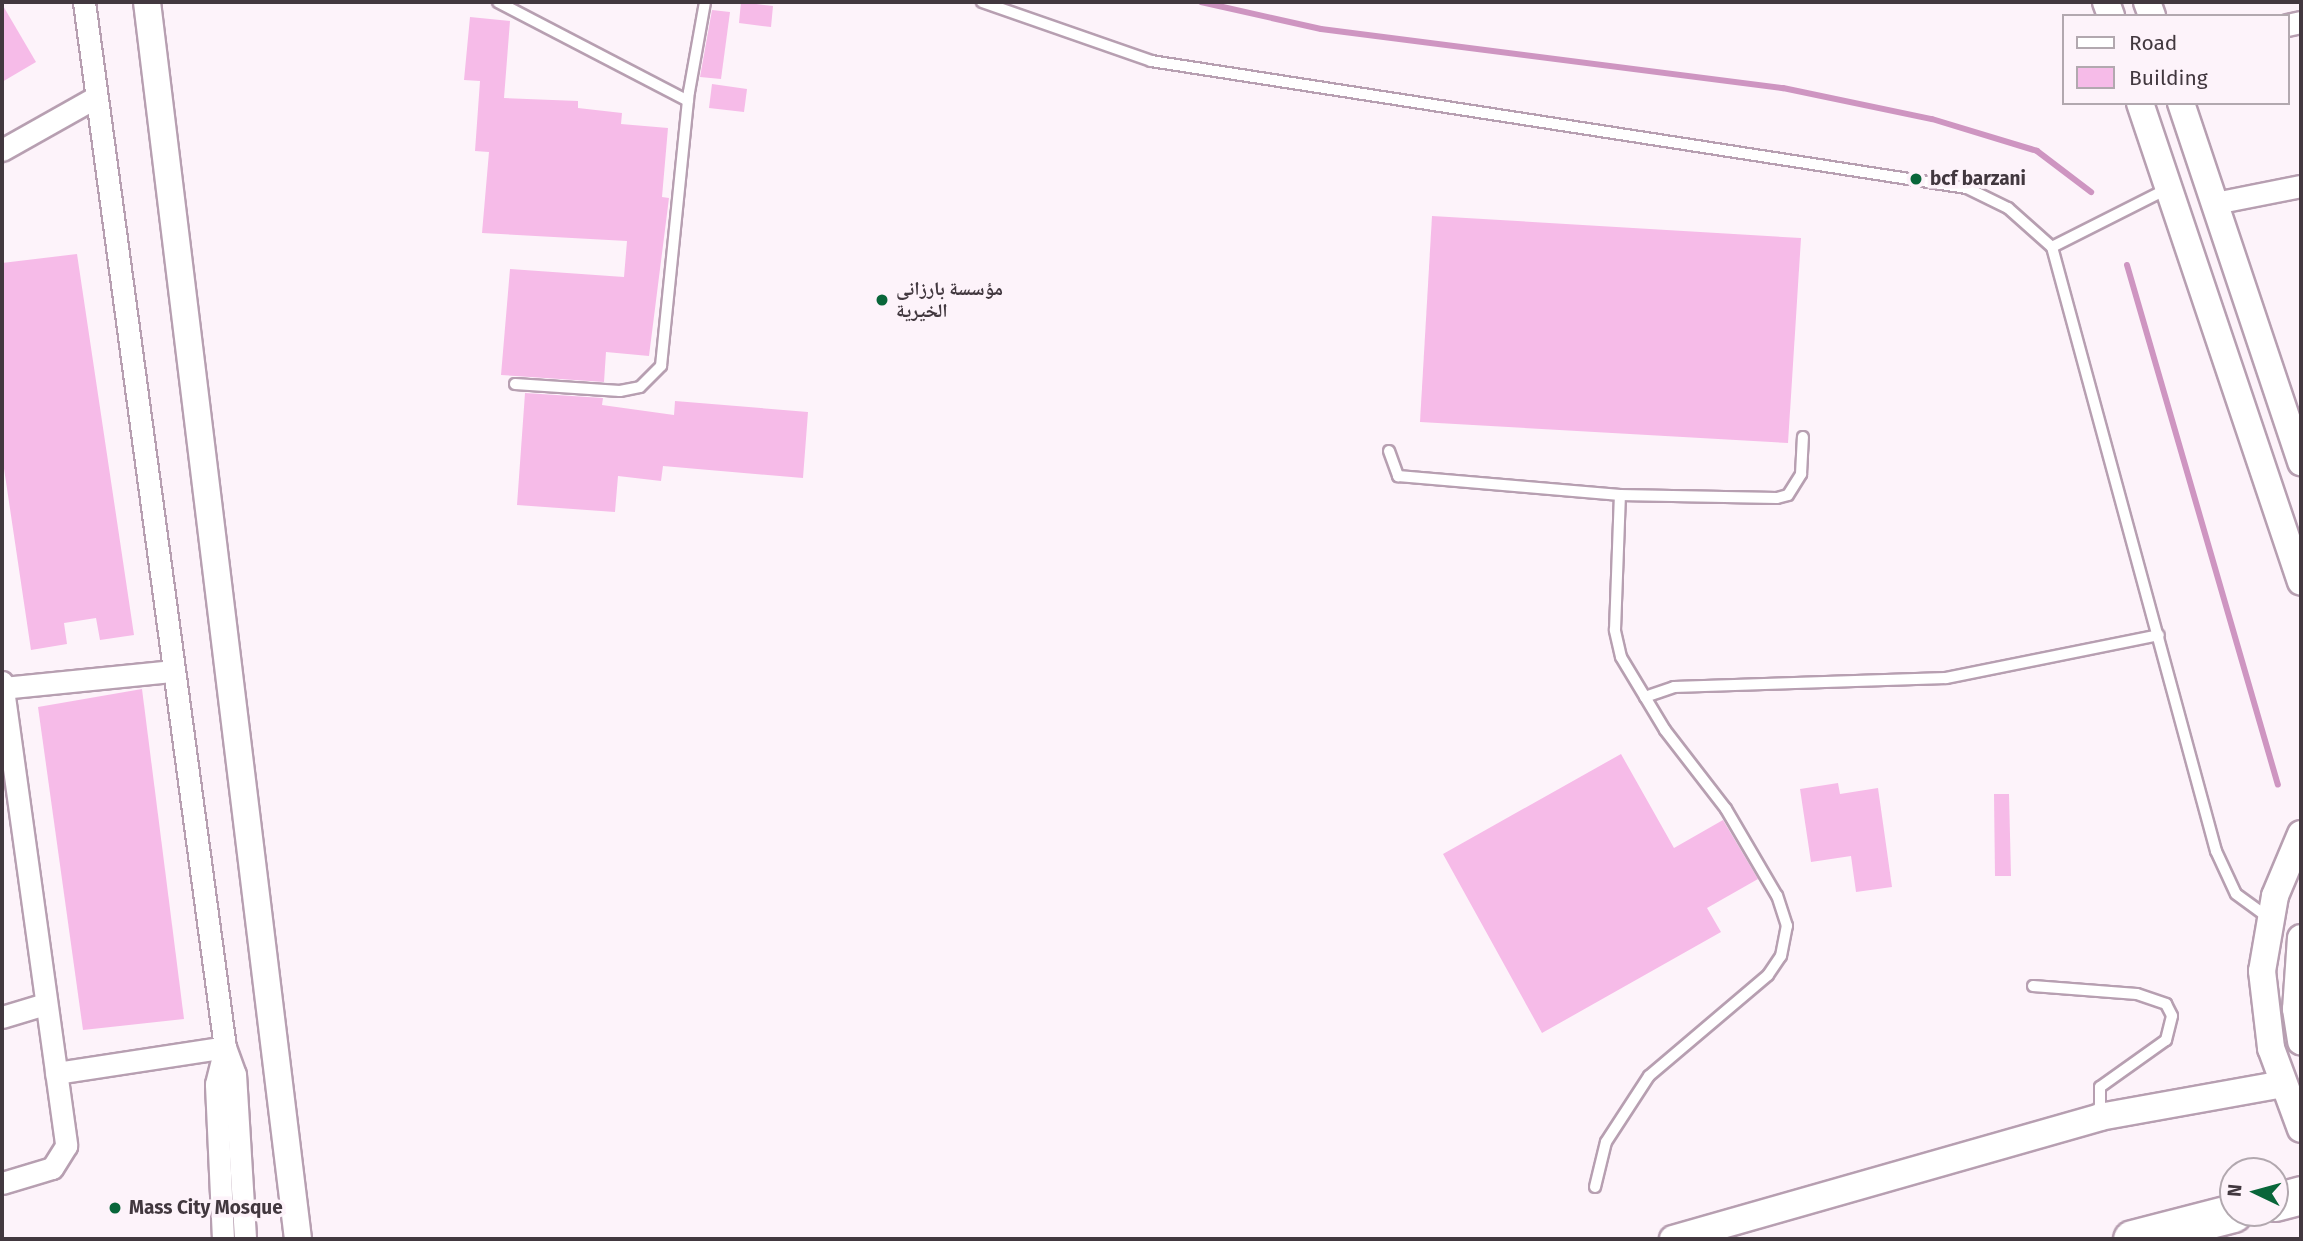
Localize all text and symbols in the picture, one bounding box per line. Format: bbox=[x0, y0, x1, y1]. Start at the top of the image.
legend bbox=[2062, 14, 2289, 105]
text: Road bbox=[2129, 30, 2177, 56]
text: Building bbox=[2129, 65, 2208, 91]
place label: bcf barzani bbox=[1930, 168, 2026, 190]
marker: bcf barzani bbox=[1908, 171, 1924, 187]
place label: مؤسسة بارزانی الخیریة bbox=[896, 278, 1003, 322]
marker: مؤسسة بارزانی الخیریة bbox=[874, 292, 890, 308]
north arrow bbox=[2219, 1157, 2289, 1227]
text: N bbox=[2223, 1183, 2247, 1198]
place label: Mass City Mosque bbox=[129, 1197, 283, 1219]
marker: Mass City Mosque bbox=[107, 1200, 123, 1216]

